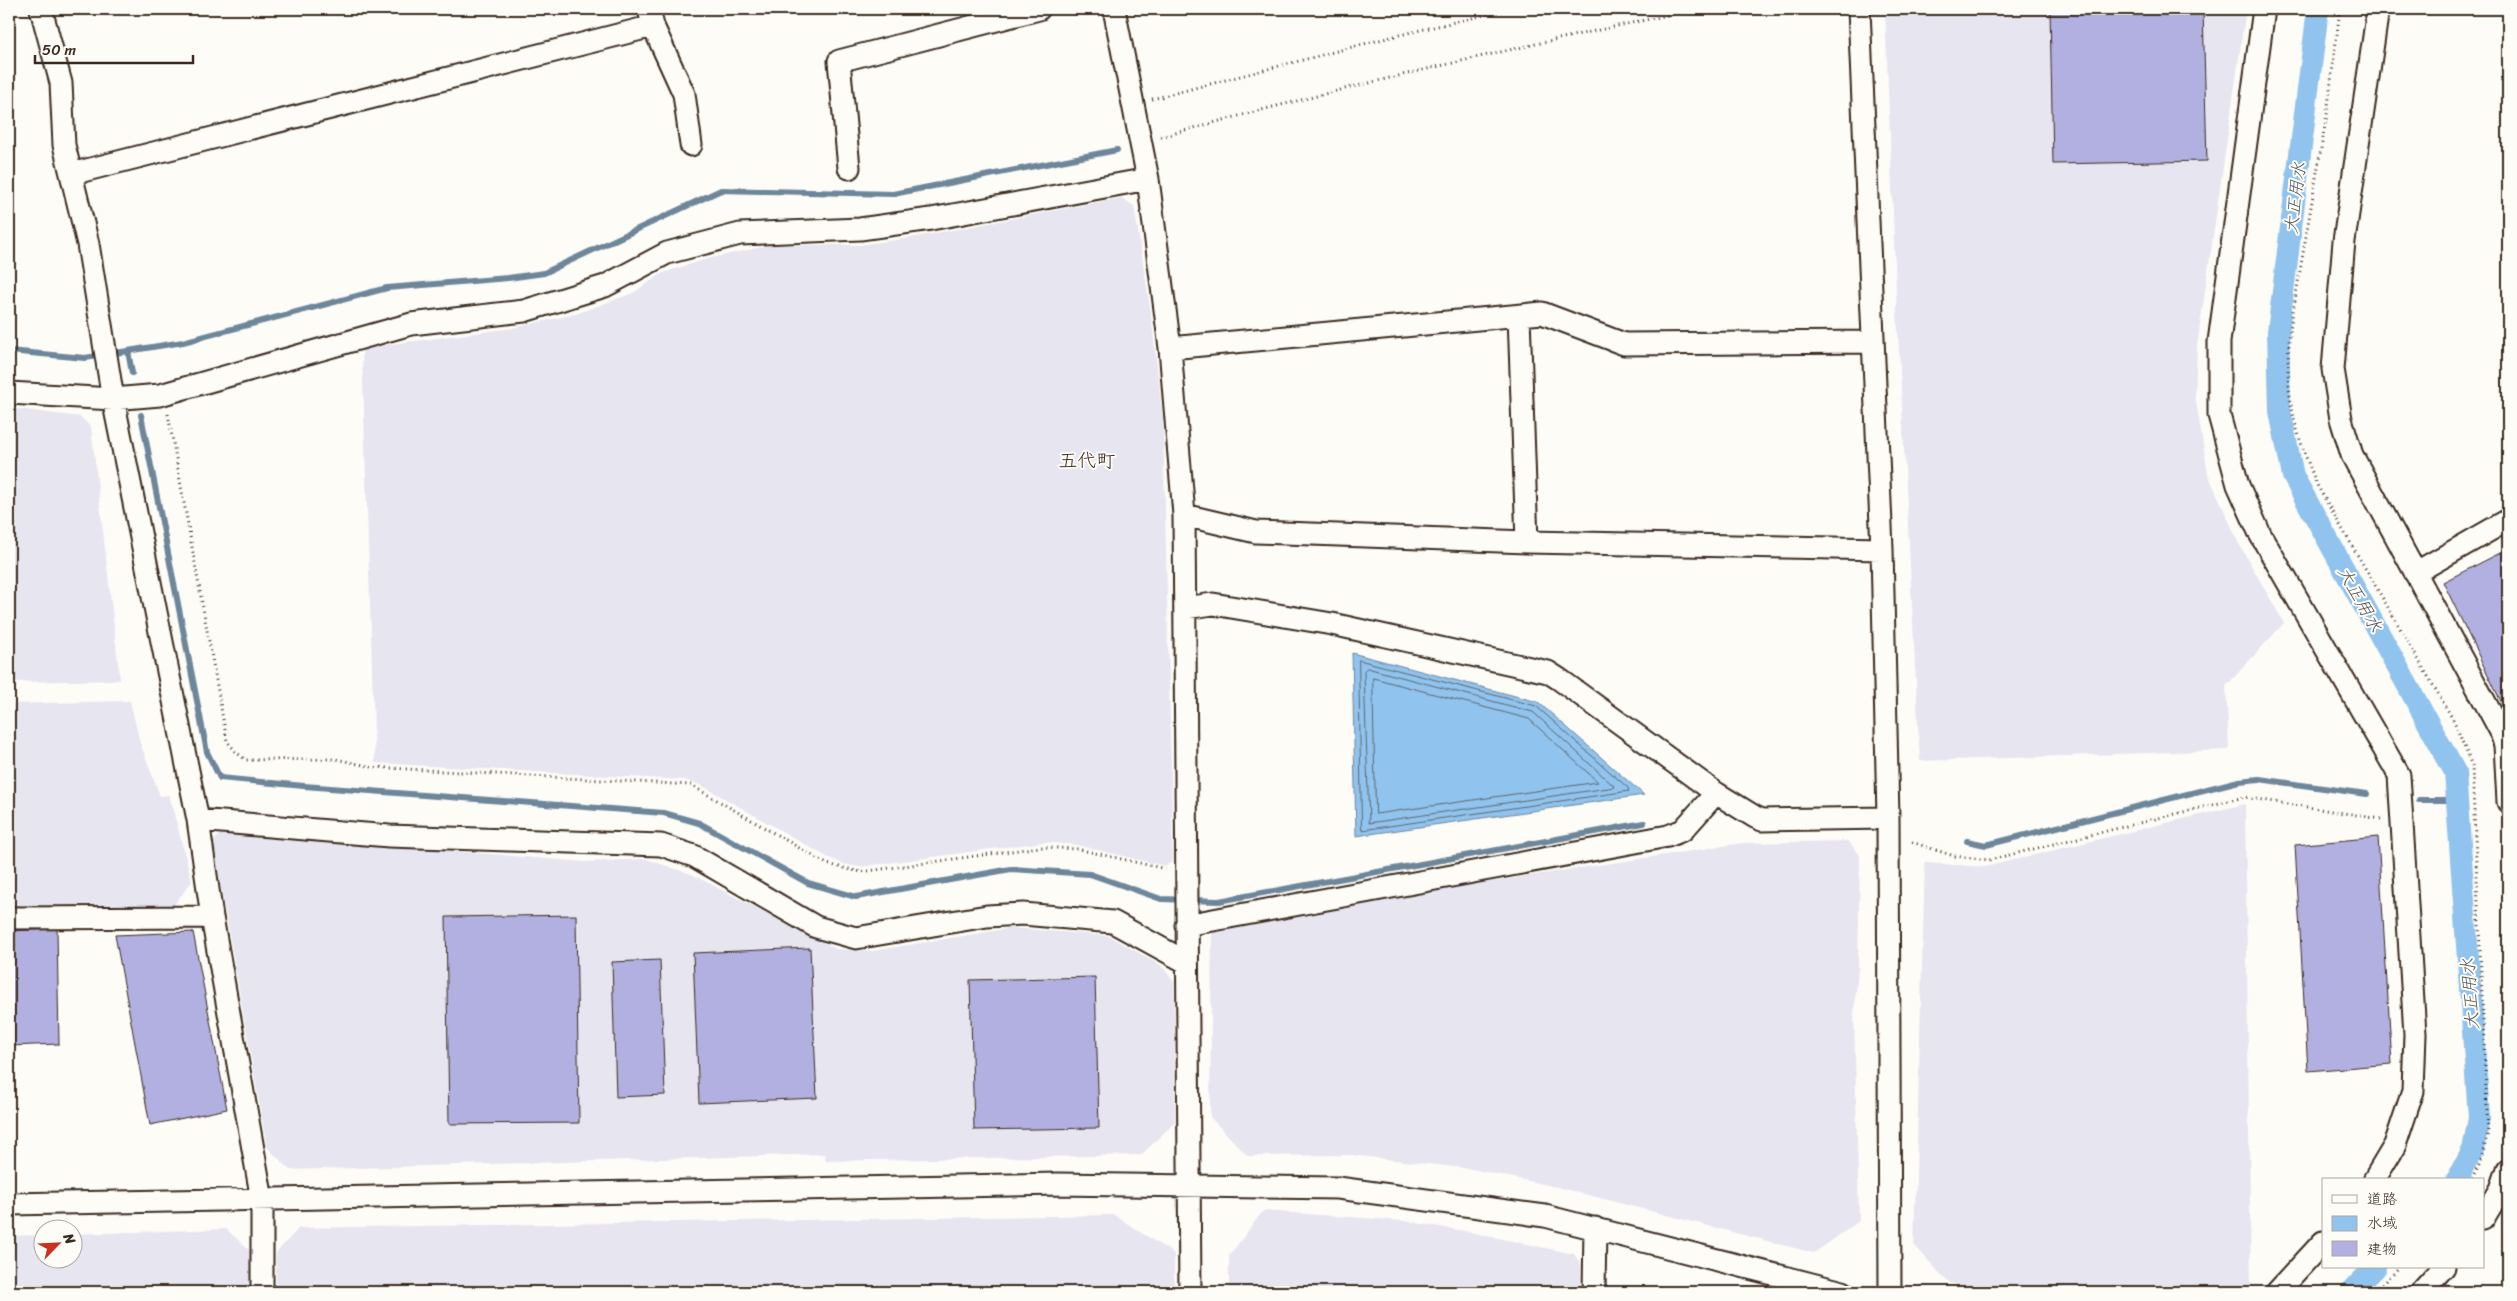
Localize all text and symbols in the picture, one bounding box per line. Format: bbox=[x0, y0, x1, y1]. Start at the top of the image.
scale bar bbox=[35, 32, 192, 64]
text: 50 m bbox=[42, 37, 77, 63]
water label: 大正用水 bbox=[2275, 160, 2315, 236]
district label: 五代町 bbox=[1058, 444, 1116, 477]
water label: 大正用水 bbox=[2329, 560, 2391, 638]
water label: 大正用水 bbox=[2452, 957, 2488, 1031]
legend bbox=[2322, 1178, 2484, 1268]
text: 道路 bbox=[2367, 1186, 2397, 1212]
text: 水域 bbox=[2367, 1210, 2397, 1236]
north arrow bbox=[32, 1218, 82, 1268]
text: N bbox=[56, 1228, 83, 1249]
text: 建物 bbox=[2367, 1236, 2397, 1262]

